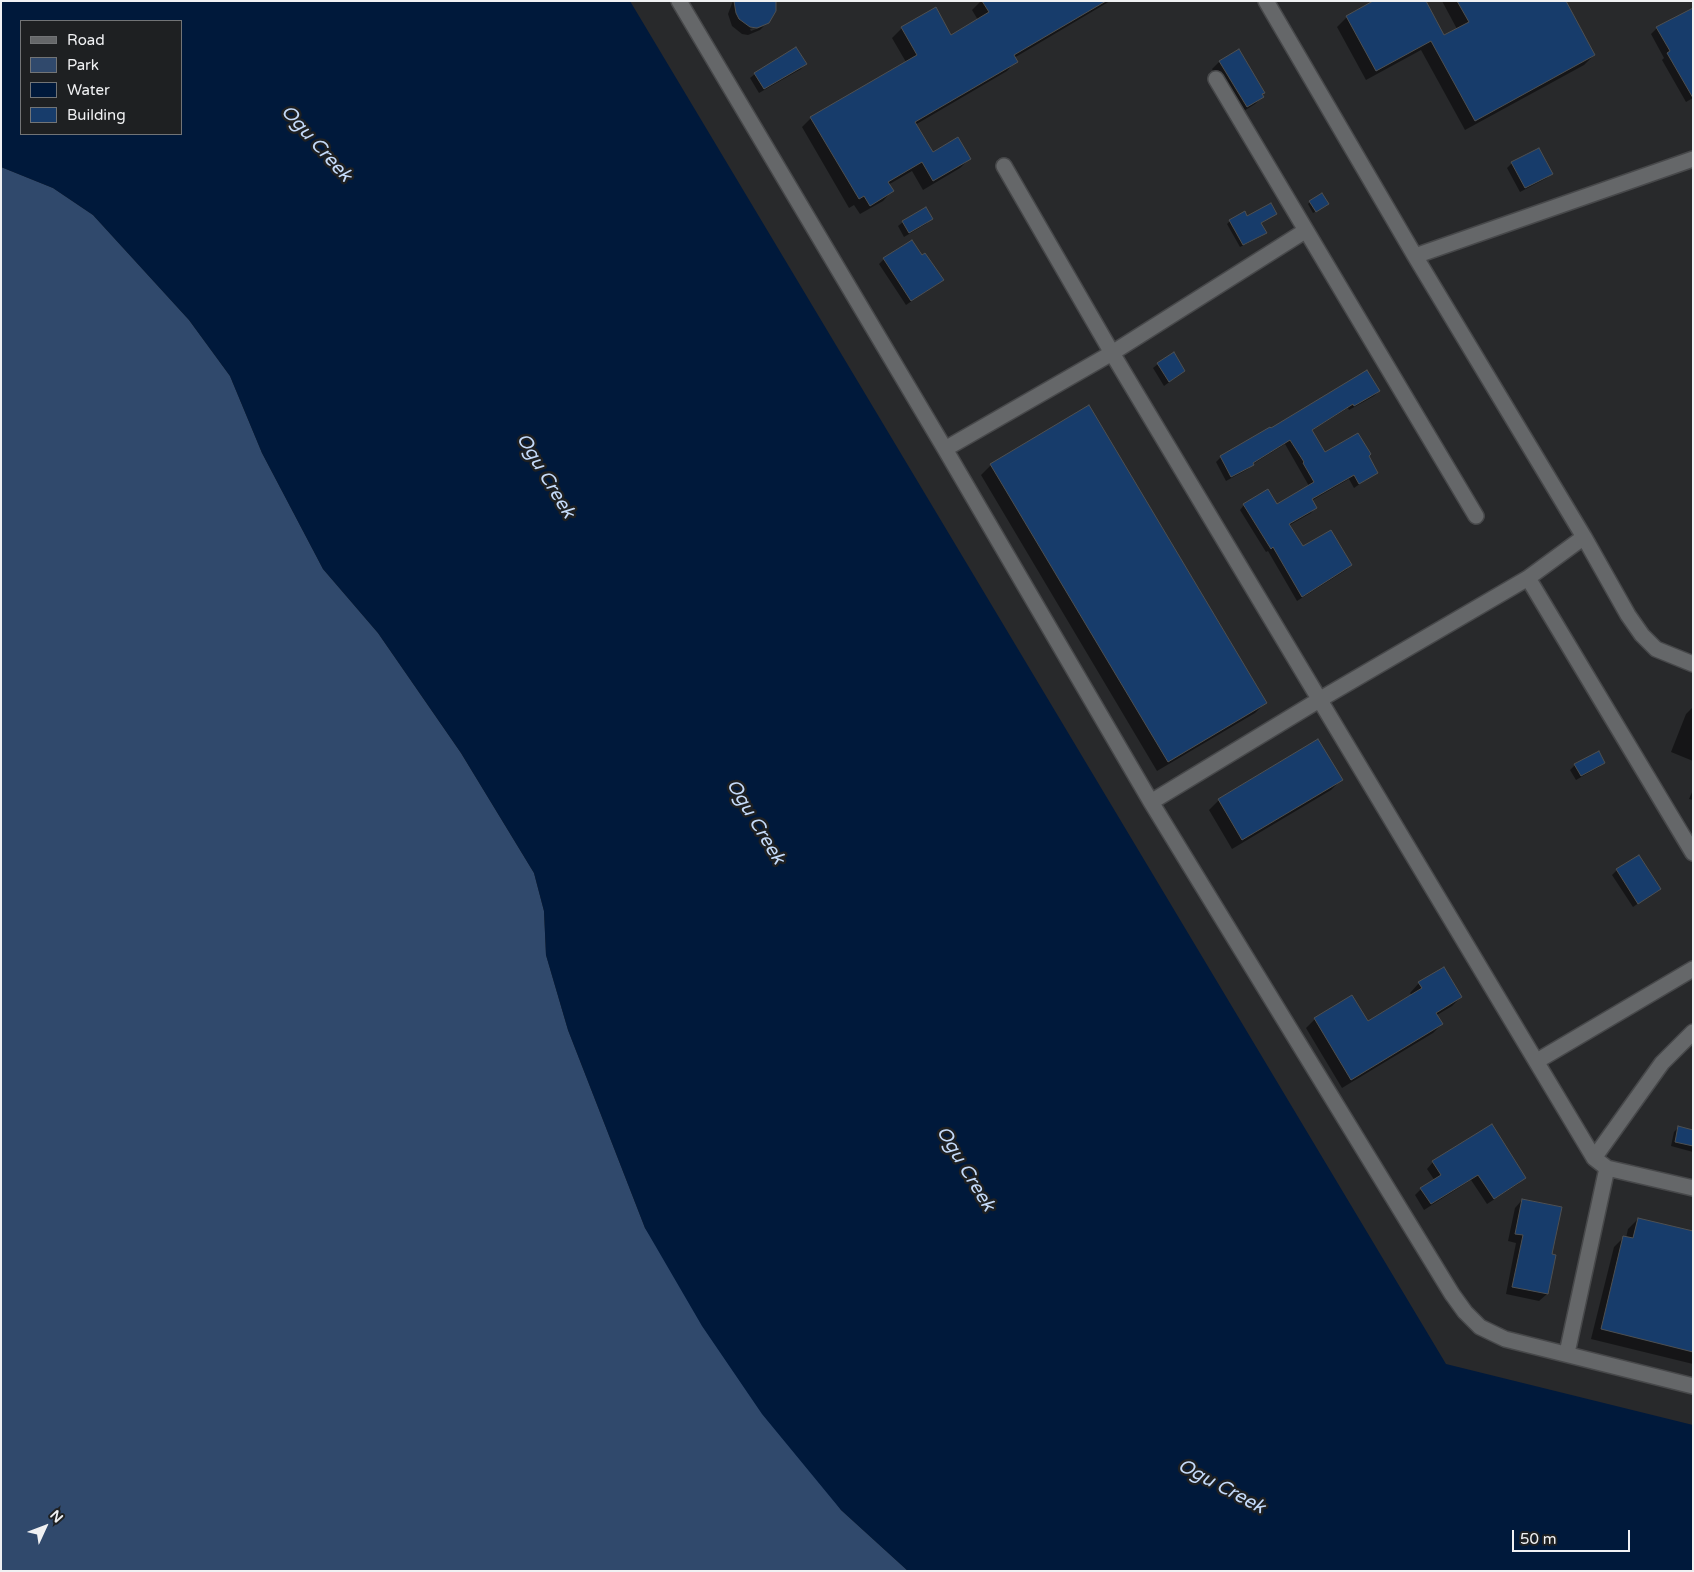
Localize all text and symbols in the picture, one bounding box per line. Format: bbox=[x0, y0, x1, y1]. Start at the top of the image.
legend bbox=[20, 20, 182, 135]
text: Road bbox=[67, 31, 105, 49]
text: Park bbox=[67, 56, 99, 74]
text: Water bbox=[67, 81, 110, 99]
water label: Ogu Creek bbox=[276, 101, 356, 187]
text: Building bbox=[67, 106, 126, 124]
water label: Ogu Creek bbox=[511, 429, 579, 523]
water label: Ogu Creek bbox=[721, 775, 789, 869]
water label: Ogu Creek bbox=[931, 1122, 999, 1216]
water label: Ogu Creek bbox=[1173, 1455, 1269, 1519]
north arrow bbox=[20, 1502, 70, 1552]
text: N bbox=[46, 1507, 66, 1526]
scale bar bbox=[1514, 1520, 1632, 1552]
text: 50 m bbox=[1520, 1530, 1557, 1548]

